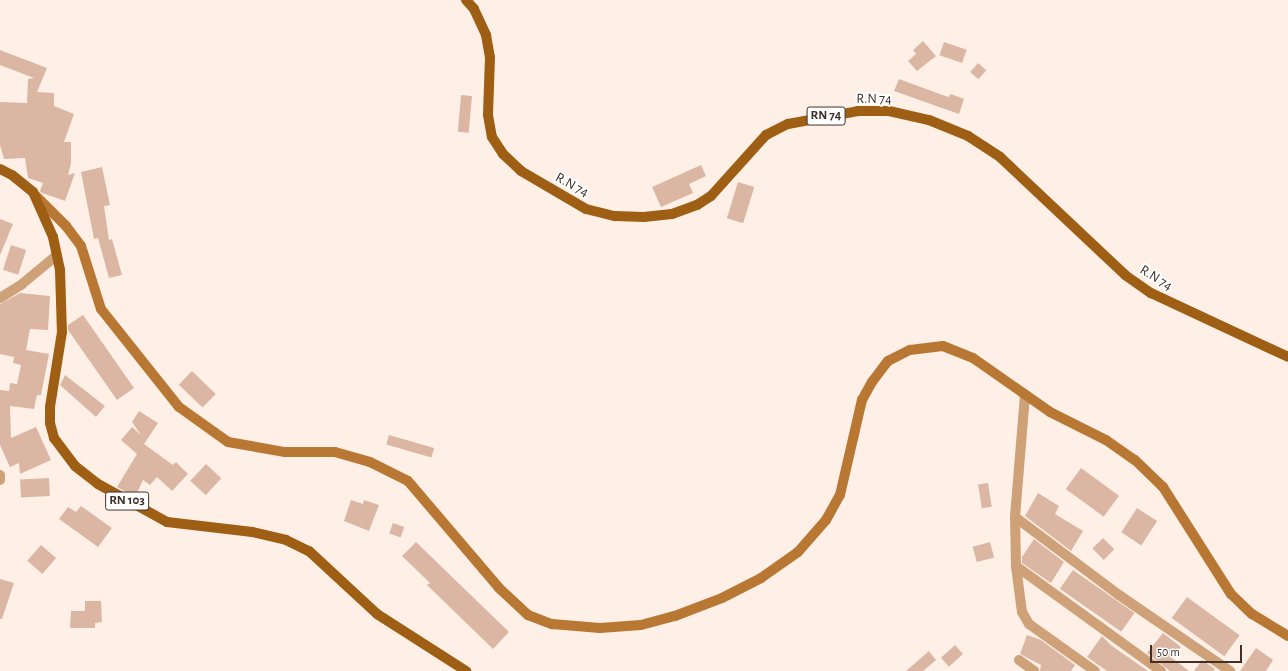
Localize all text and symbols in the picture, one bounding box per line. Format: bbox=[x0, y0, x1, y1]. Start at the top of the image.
street label: R.N 74 bbox=[856, 90, 892, 108]
road number: RN 74 bbox=[806, 105, 846, 127]
street label: R.N 74 bbox=[552, 169, 592, 201]
street label: R.N 74 bbox=[1137, 261, 1175, 295]
road number: RN 103 bbox=[105, 490, 149, 512]
scale bar bbox=[1152, 637, 1244, 663]
text: 50 m bbox=[1157, 646, 1180, 658]

